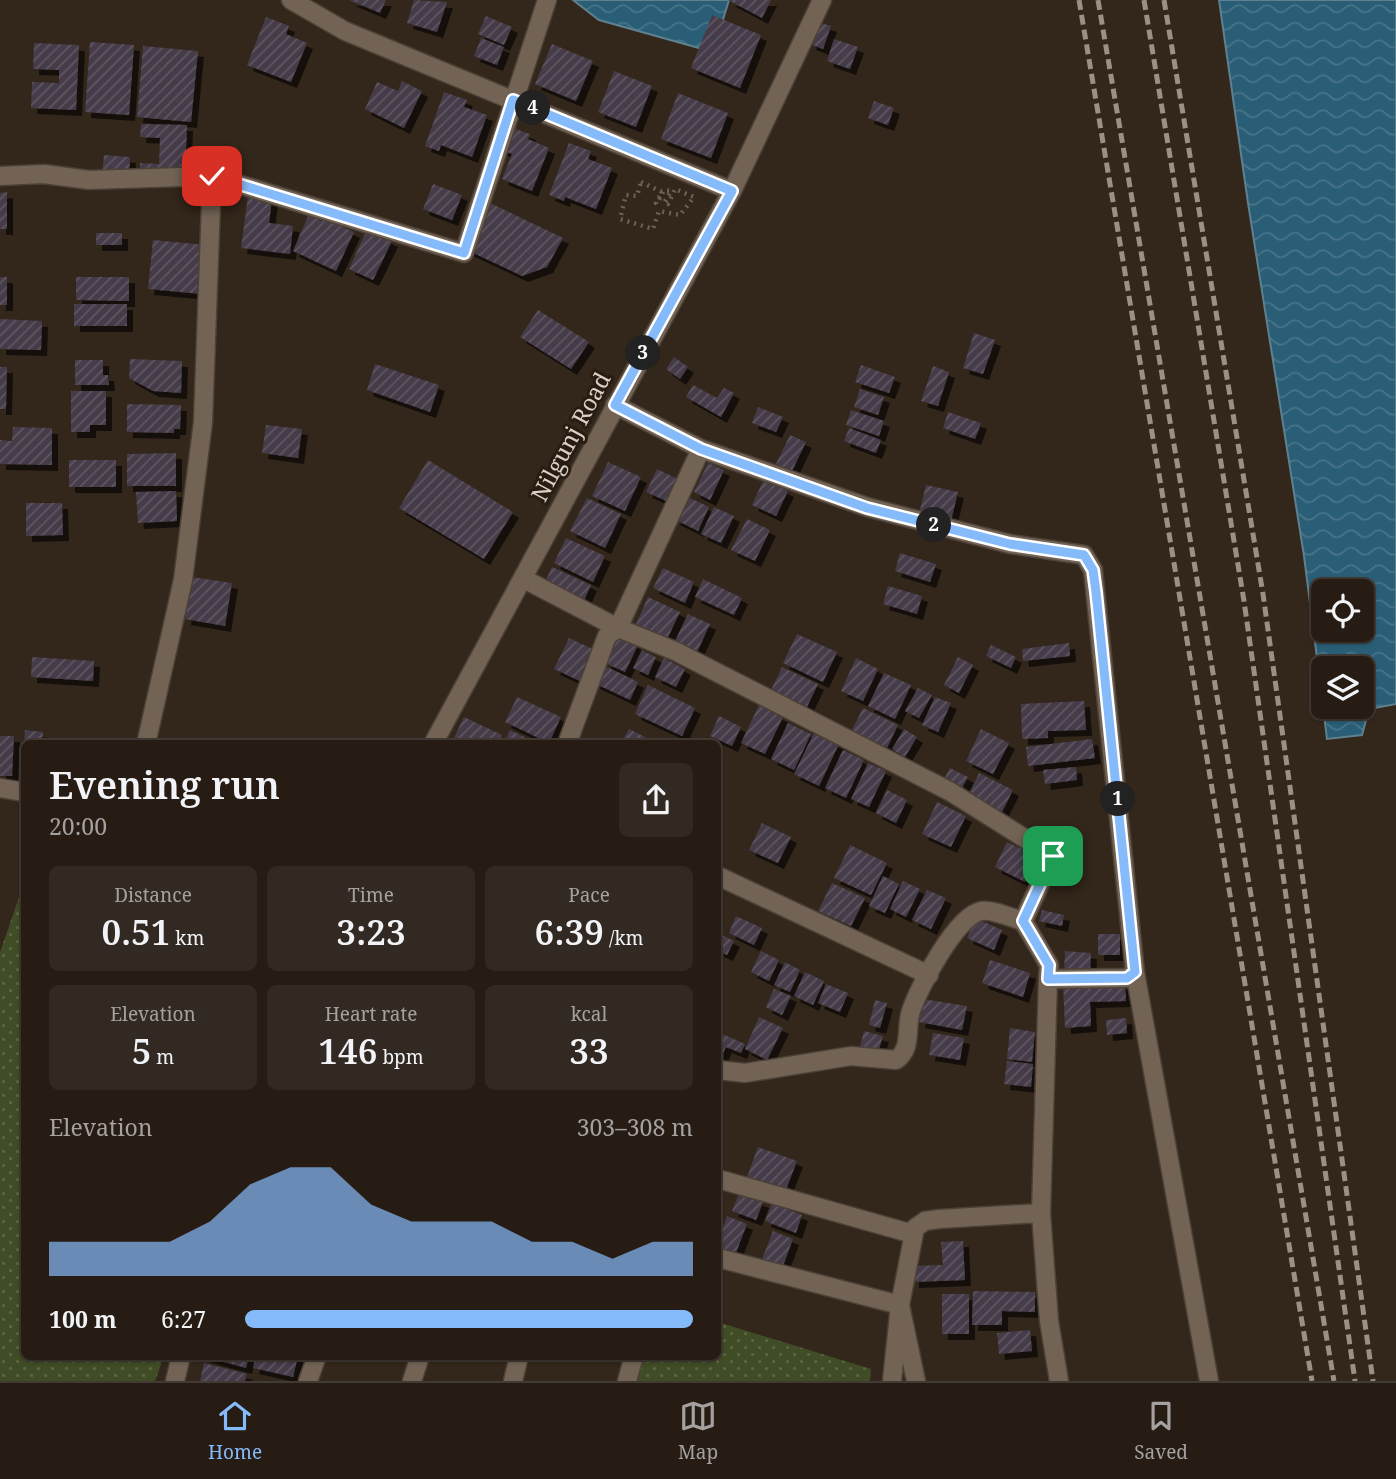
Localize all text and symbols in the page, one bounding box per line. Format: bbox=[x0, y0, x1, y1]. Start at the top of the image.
pin: 4 bbox=[516, 90, 550, 126]
text: 4 bbox=[527, 94, 538, 120]
pin bbox=[182, 146, 242, 206]
icon: check bbox=[193, 157, 231, 195]
pin: 3 bbox=[626, 336, 660, 370]
text: 3 bbox=[637, 339, 648, 365]
street label: Nilgunj Road bbox=[523, 366, 618, 507]
pin: 2 bbox=[916, 508, 951, 542]
text: 2 bbox=[928, 511, 939, 537]
map controls bbox=[1311, 579, 1374, 719]
button: locate bbox=[1311, 579, 1374, 642]
button: layers bbox=[1311, 656, 1374, 719]
text: Evening run bbox=[49, 758, 280, 810]
button: share bbox=[619, 763, 693, 837]
pin: 1 bbox=[1100, 782, 1136, 816]
text: 1 bbox=[1112, 785, 1123, 811]
text: 20:00 bbox=[49, 810, 107, 842]
pin bbox=[1023, 826, 1083, 886]
icon: arrive bbox=[1034, 837, 1072, 875]
text: Distance bbox=[114, 882, 192, 908]
text: Time bbox=[348, 882, 394, 908]
text: Pace bbox=[568, 882, 610, 908]
text: 0.51 bbox=[102, 908, 170, 955]
text: 3:23 bbox=[336, 908, 406, 955]
text: 6:39 bbox=[535, 908, 604, 955]
text: km bbox=[170, 925, 204, 951]
text: /km bbox=[604, 925, 644, 951]
text: Elevation bbox=[110, 1001, 196, 1027]
text: Heart rate bbox=[325, 1001, 417, 1027]
text: kcal bbox=[571, 1001, 607, 1027]
text: 5 bbox=[132, 1027, 151, 1074]
text: 146 bbox=[318, 1027, 377, 1074]
text: 33 bbox=[569, 1027, 609, 1074]
text: m bbox=[151, 1044, 174, 1070]
text: bpm bbox=[377, 1044, 424, 1070]
text: Elevation bbox=[49, 1111, 153, 1143]
text: 303–308 m bbox=[577, 1111, 693, 1143]
text: 100 m bbox=[49, 1303, 117, 1335]
text: 6:27 bbox=[161, 1303, 206, 1335]
tab: Home bbox=[208, 1397, 262, 1465]
tab: Map bbox=[678, 1397, 718, 1465]
tab: Saved bbox=[1134, 1397, 1188, 1465]

